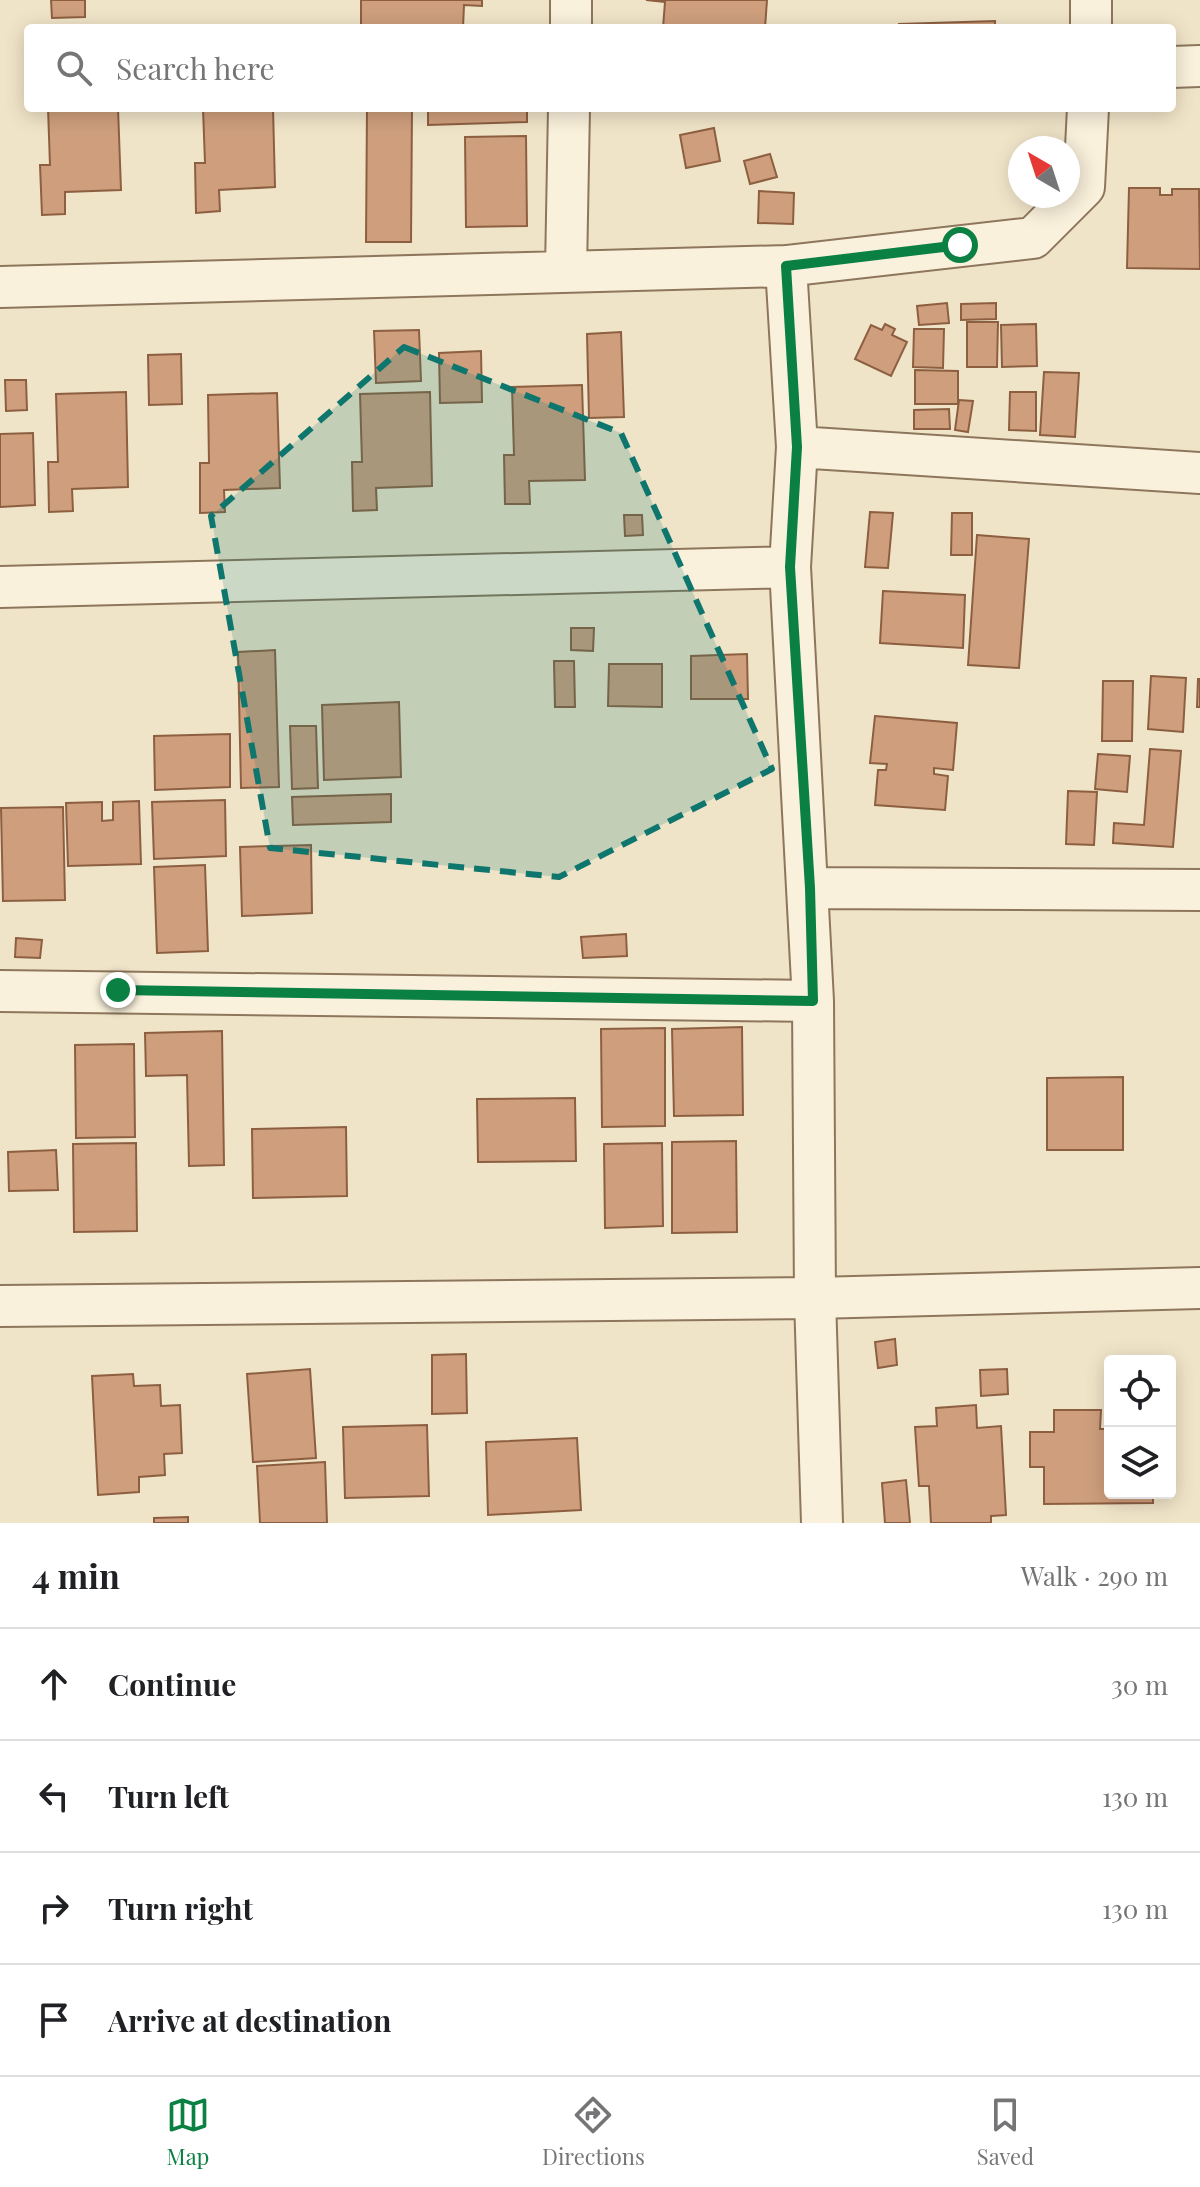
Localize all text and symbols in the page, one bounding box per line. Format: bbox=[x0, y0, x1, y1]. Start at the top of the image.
search box bbox=[24, 24, 1176, 112]
icon: search bbox=[52, 46, 96, 90]
text: Search here bbox=[116, 48, 275, 88]
north arrow bbox=[1008, 136, 1080, 208]
route start bbox=[942, 227, 978, 263]
route end bbox=[100, 972, 136, 1008]
map controls bbox=[1104, 1355, 1176, 1499]
button: locate bbox=[1104, 1355, 1176, 1427]
button: layers bbox=[1104, 1427, 1176, 1499]
text: 4 min bbox=[32, 1552, 120, 1598]
text: Walk · 290 m bbox=[1021, 1558, 1168, 1593]
icon: ahead bbox=[32, 1662, 76, 1706]
text: Continue bbox=[108, 1664, 236, 1704]
text: 30 m bbox=[1111, 1667, 1168, 1702]
icon: left bbox=[32, 1774, 76, 1818]
text: Turn left bbox=[108, 1776, 229, 1816]
text: 130 m bbox=[1102, 1779, 1168, 1814]
icon: right bbox=[32, 1886, 76, 1930]
text: Turn right bbox=[108, 1888, 253, 1928]
text: 130 m bbox=[1102, 1891, 1168, 1926]
icon: arrive bbox=[32, 1998, 76, 2042]
text: Arrive at destination bbox=[108, 2000, 391, 2040]
tab: Map bbox=[166, 2093, 210, 2171]
tab: Directions bbox=[542, 2093, 645, 2171]
tab: Saved bbox=[977, 2093, 1034, 2171]

